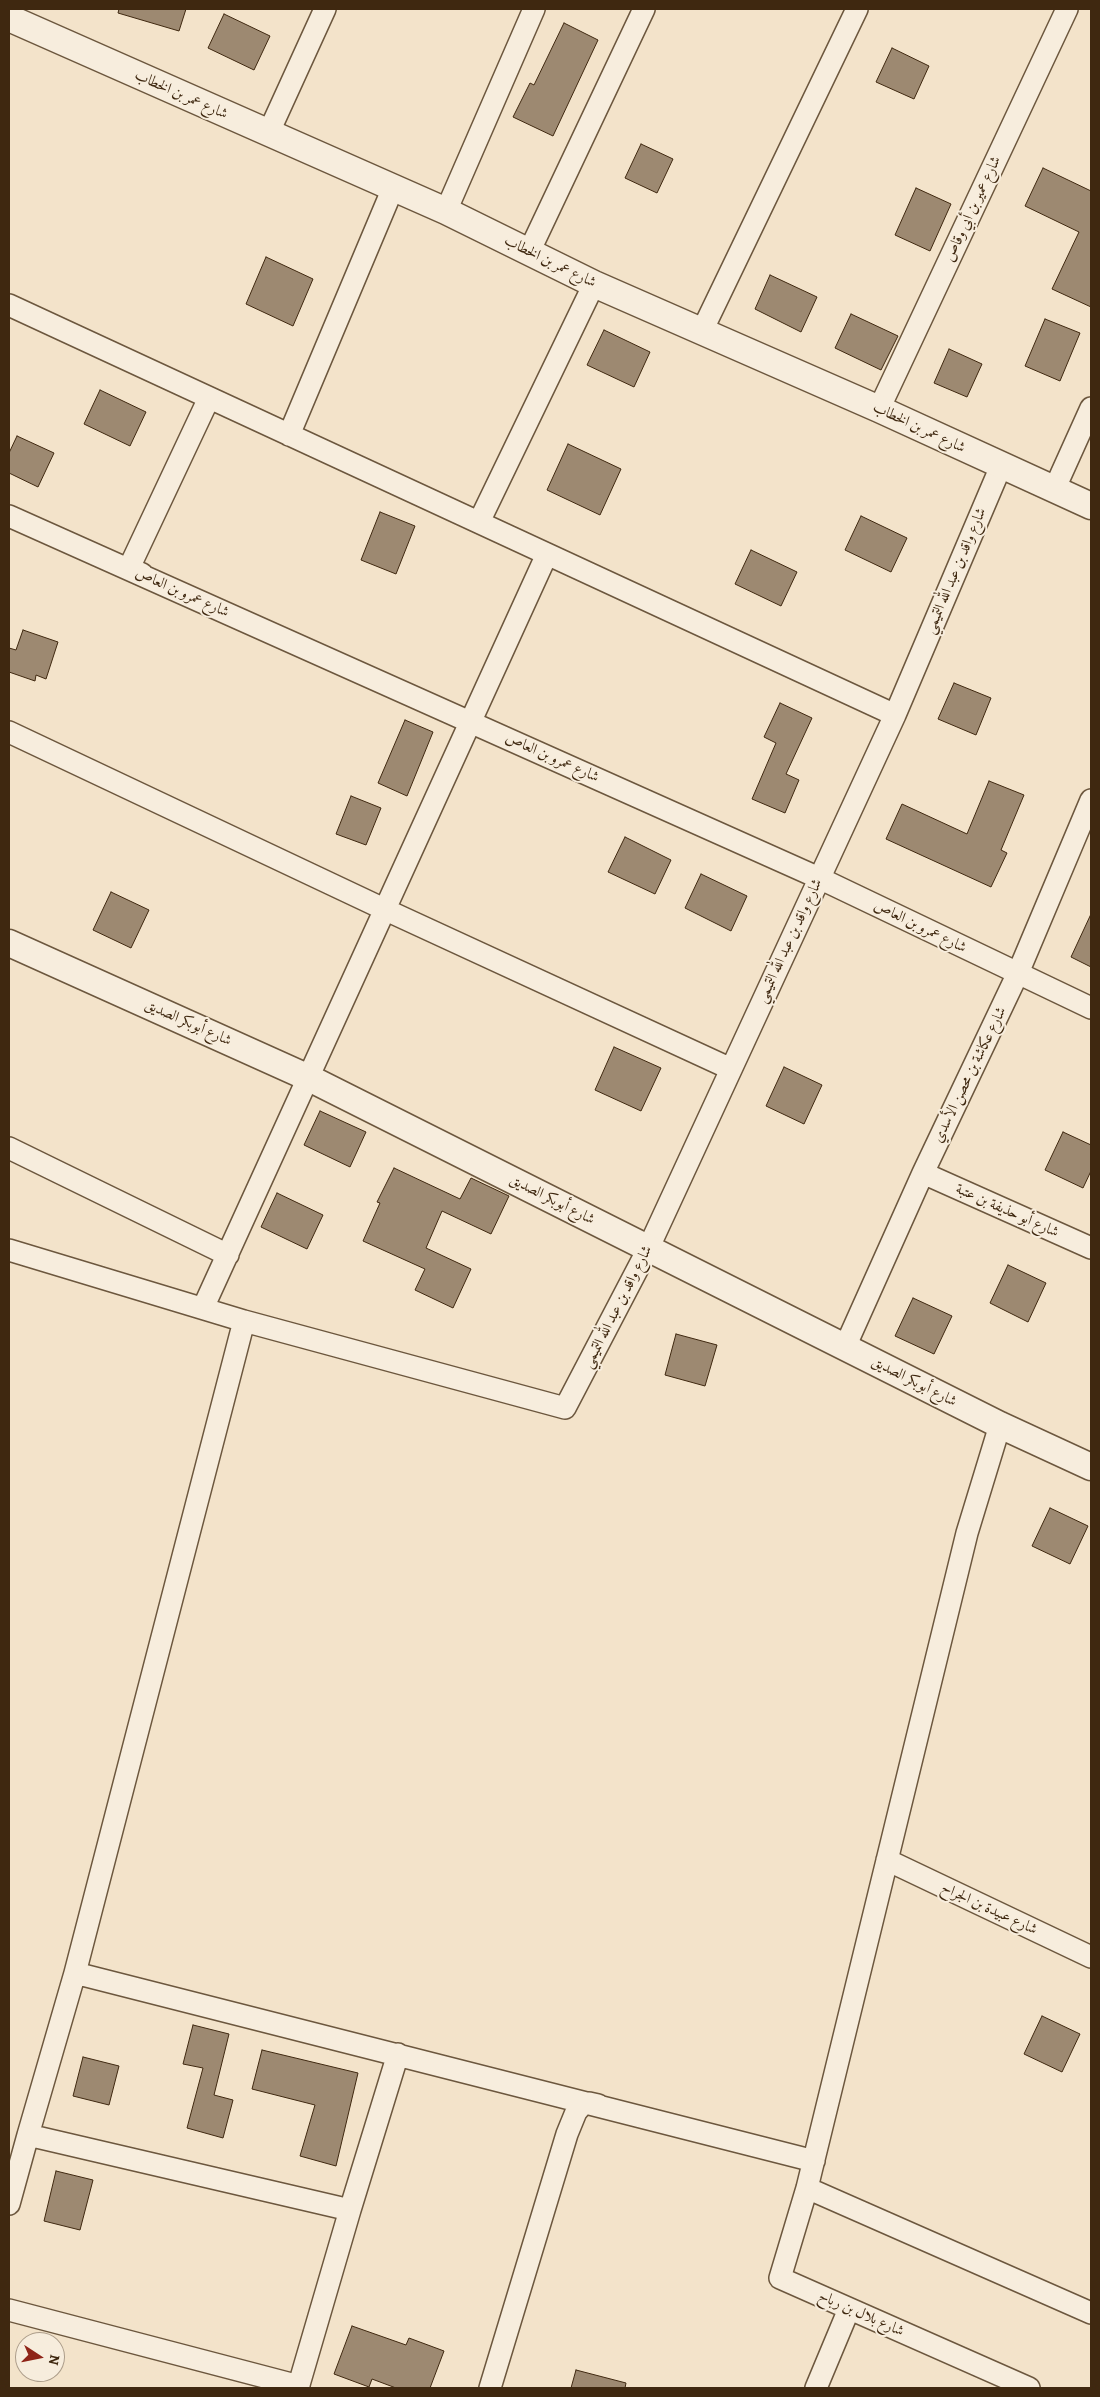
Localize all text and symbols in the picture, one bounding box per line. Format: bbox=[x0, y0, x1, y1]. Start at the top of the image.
street label: شارع عمر بن الخطاب bbox=[132, 66, 230, 124]
street label: شارع عمير بن أبي وقاص bbox=[941, 153, 1005, 265]
street label: شارع عمر بن الخطاب bbox=[501, 232, 599, 292]
street label: شارع عمر بن الخطاب bbox=[870, 399, 968, 457]
street label: شارع واقد بن عبد الله التميمي bbox=[921, 505, 991, 637]
street label: شارع عمرو بن العاص bbox=[132, 564, 232, 622]
street label: شارع عمرو بن العاص bbox=[502, 729, 602, 787]
street label: شارع واقد بن عبد الله التميمي bbox=[753, 876, 827, 1006]
street label: شارع عمرو بن العاص bbox=[871, 897, 969, 957]
street label: شارع أبوبكر الصديق bbox=[142, 996, 234, 1050]
street label: شارع عكاشة بن محصن الأسدي bbox=[929, 1004, 1011, 1146]
street label: شارع أبوبكر الصديق bbox=[506, 1171, 598, 1229]
street label: شارع أبو حذيفة بن عتبة bbox=[953, 1180, 1061, 1242]
street label: شارع واقد بن عبد الله التميمي bbox=[579, 1243, 657, 1371]
street label: شارع أبوبكر الصديق bbox=[868, 1353, 960, 1411]
street label: شارع عبيدة بن الجراح bbox=[938, 1879, 1040, 1939]
street label: شارع بلال بن رباح bbox=[815, 2287, 907, 2341]
north arrow bbox=[15, 2332, 65, 2382]
text: N bbox=[44, 2353, 65, 2367]

